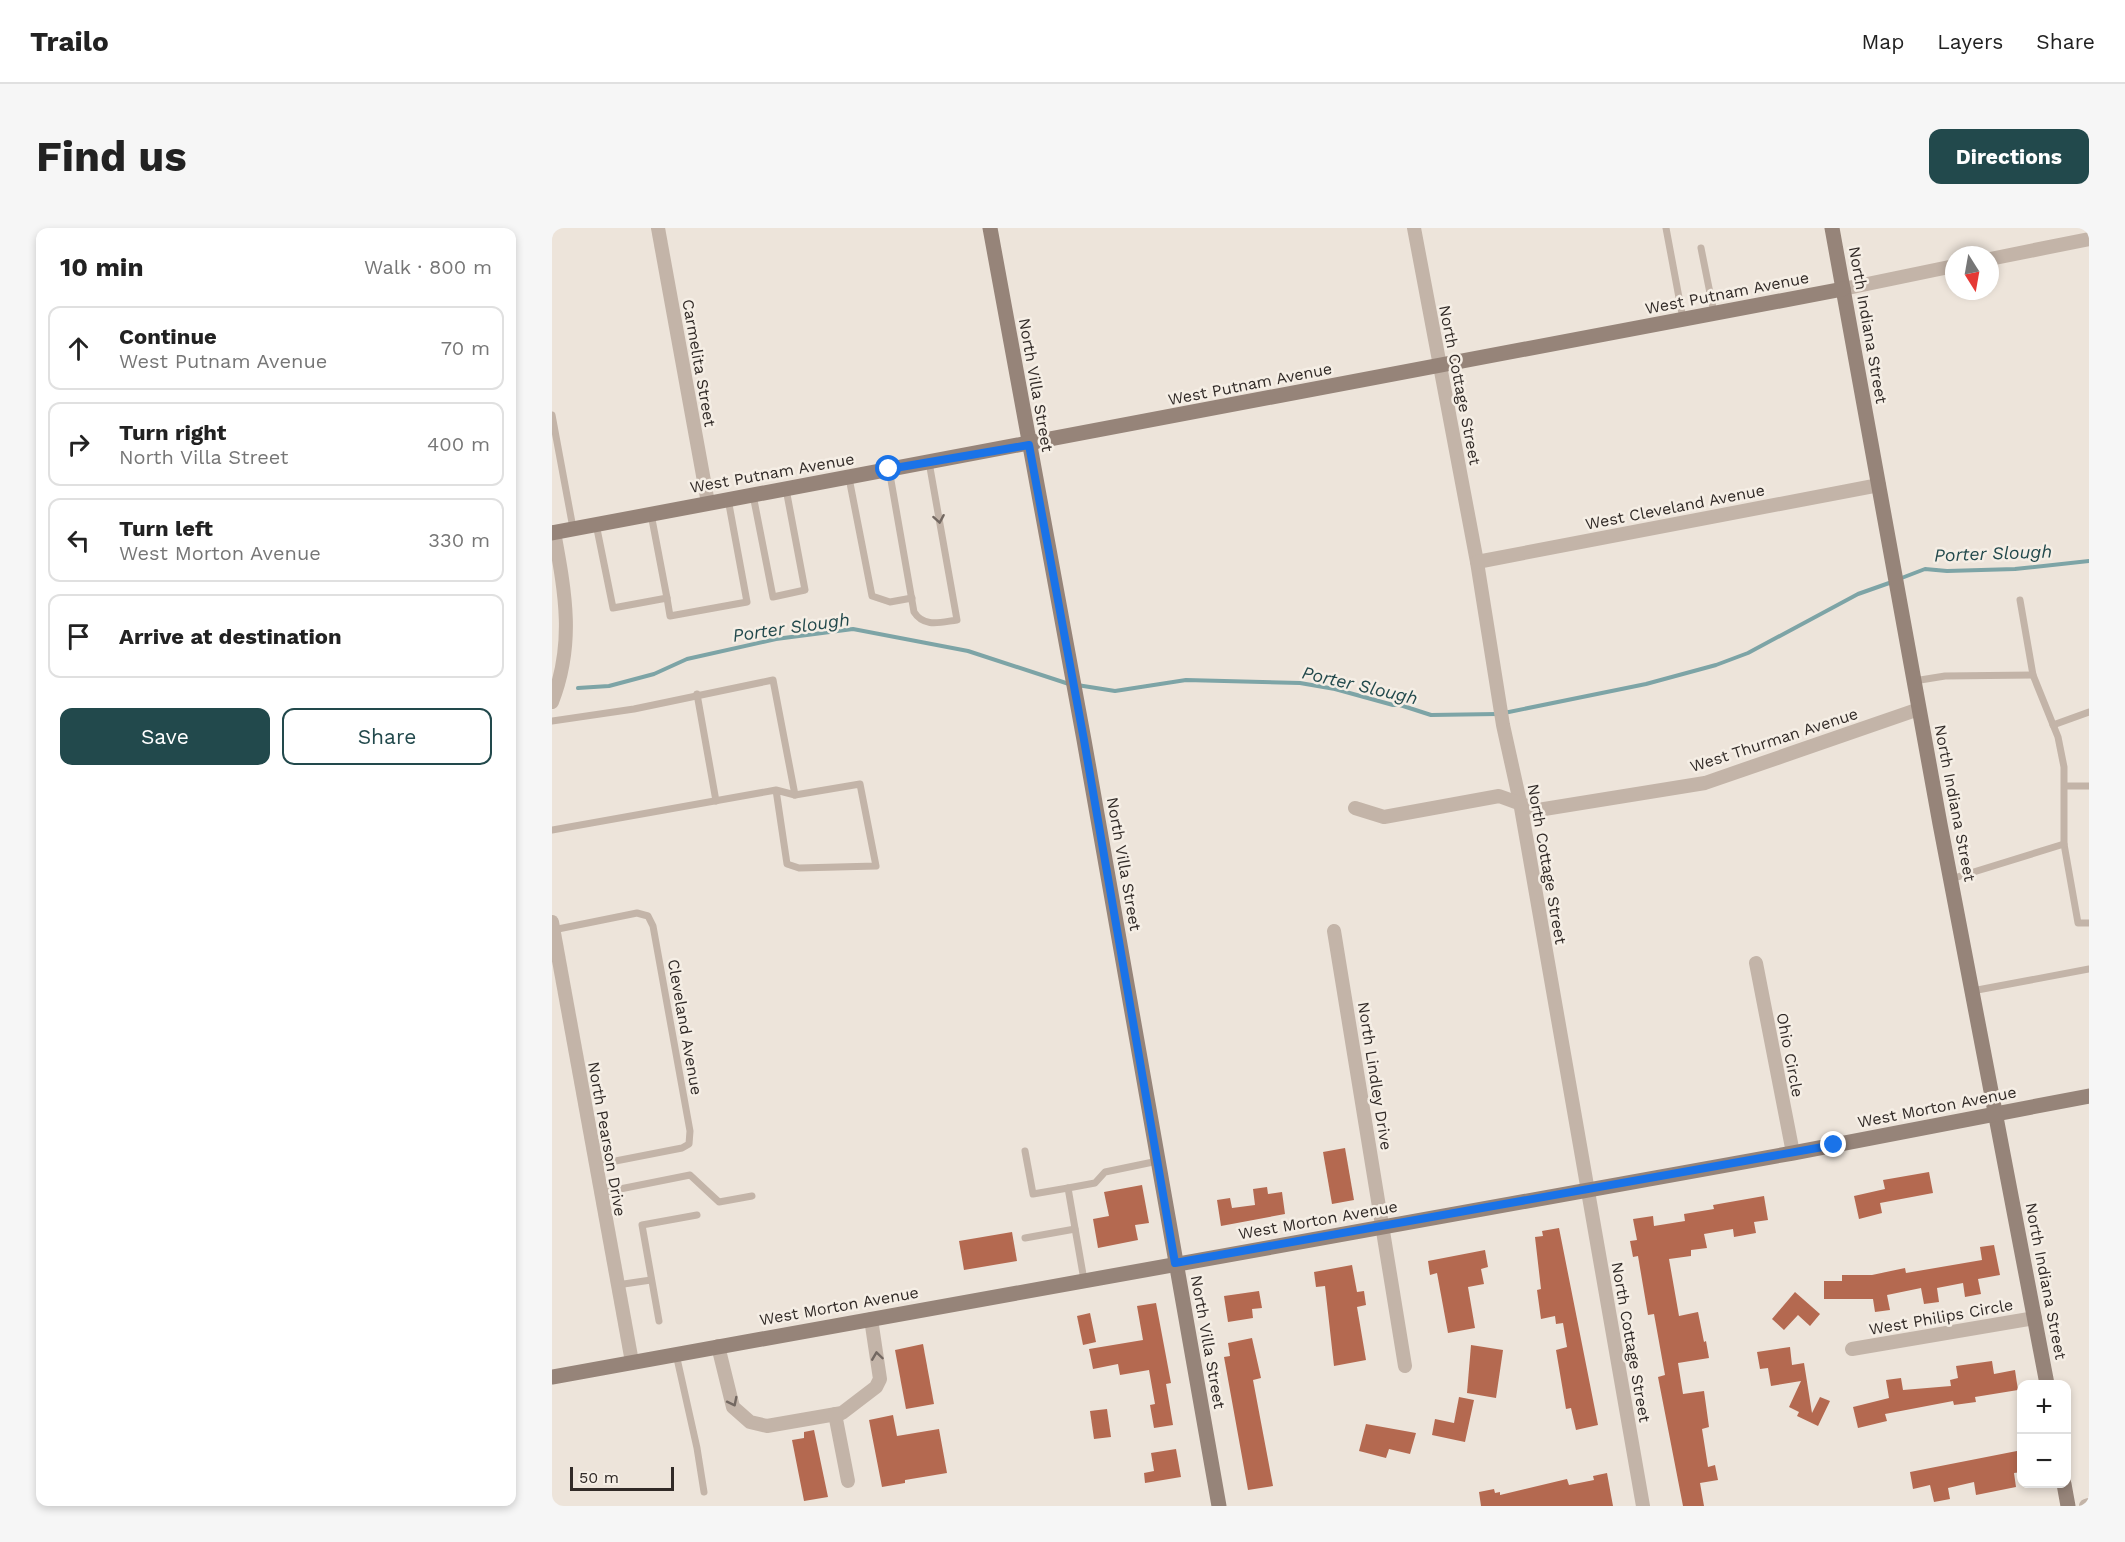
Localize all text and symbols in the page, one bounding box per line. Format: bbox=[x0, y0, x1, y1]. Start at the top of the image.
text: Trailo bbox=[30, 25, 109, 58]
text: Map bbox=[1861, 29, 1904, 54]
text: Layers bbox=[1937, 29, 2003, 54]
text: Share bbox=[2036, 29, 2095, 54]
button: Directions bbox=[1929, 129, 2089, 184]
text: Find us bbox=[36, 132, 187, 181]
street label: North Indiana Street bbox=[1845, 245, 1891, 405]
north arrow bbox=[1945, 246, 1999, 300]
text: 10 min bbox=[60, 252, 144, 282]
text: Walk · 800 m bbox=[364, 255, 492, 279]
street label: West Putnam Avenue bbox=[1643, 268, 1811, 318]
street label: Carmelita Street bbox=[678, 298, 720, 429]
street label: North Cottage Street bbox=[1435, 303, 1485, 467]
street label: North Villa Street bbox=[1015, 317, 1057, 454]
text: Continue bbox=[119, 324, 217, 349]
icon: ahead bbox=[62, 332, 95, 365]
text: 70 m bbox=[441, 336, 490, 360]
text: West Putnam Avenue bbox=[119, 349, 327, 373]
street label: West Putnam Avenue bbox=[1166, 359, 1334, 409]
text: Turn right bbox=[119, 420, 226, 445]
icon: right bbox=[62, 428, 95, 461]
text: 400 m bbox=[427, 432, 490, 456]
text: North Villa Street bbox=[119, 445, 288, 469]
street label: West Putnam Avenue bbox=[688, 449, 856, 497]
route start bbox=[875, 455, 901, 481]
street label: West Cleveland Avenue bbox=[1584, 480, 1766, 534]
one-way arrow bbox=[932, 514, 945, 524]
text: Turn left bbox=[119, 516, 213, 541]
icon: left bbox=[62, 524, 95, 557]
text: 330 m bbox=[428, 528, 490, 552]
water label: Porter Slough bbox=[1934, 540, 2052, 566]
text: West Morton Avenue bbox=[119, 541, 321, 565]
water label: Porter Slough bbox=[731, 608, 851, 646]
icon: arrive bbox=[62, 620, 95, 653]
text: Arrive at destination bbox=[119, 624, 342, 649]
water label: Porter Slough bbox=[1300, 661, 1420, 709]
street label: West Thurman Avenue bbox=[1688, 704, 1860, 776]
button: Save bbox=[60, 708, 270, 765]
button: Share bbox=[282, 708, 492, 765]
street label: North Indiana Street bbox=[1930, 723, 1980, 883]
street label: North Cottage Street bbox=[1524, 782, 1571, 946]
street label: North Villa Street bbox=[1103, 796, 1145, 933]
street label: Cleveland Avenue bbox=[664, 958, 706, 1096]
street label: North Lindley Drive bbox=[1354, 1000, 1396, 1152]
street label: Ohio Circle bbox=[1772, 1011, 1808, 1099]
street label: North Pearson Drive bbox=[584, 1060, 630, 1218]
street label: West Morton Avenue bbox=[1856, 1082, 2018, 1132]
route end bbox=[1820, 1131, 1846, 1157]
street label: West Morton Avenue bbox=[1237, 1197, 1399, 1243]
street label: North Indiana Street bbox=[2021, 1201, 2071, 1361]
street label: North Cottage Street bbox=[1608, 1260, 1655, 1424]
street label: North Villa Street bbox=[1187, 1274, 1229, 1411]
street label: West Morton Avenue bbox=[758, 1283, 920, 1329]
street label: West Philips Circle bbox=[1867, 1295, 2015, 1339]
one-way arrow bbox=[871, 1351, 883, 1360]
map controls bbox=[2017, 1380, 2071, 1488]
button: + bbox=[2017, 1380, 2071, 1434]
one-way arrow bbox=[726, 1396, 738, 1407]
button: − bbox=[2017, 1434, 2071, 1488]
scale bar bbox=[570, 1464, 674, 1492]
text: 50 m bbox=[579, 1468, 619, 1487]

